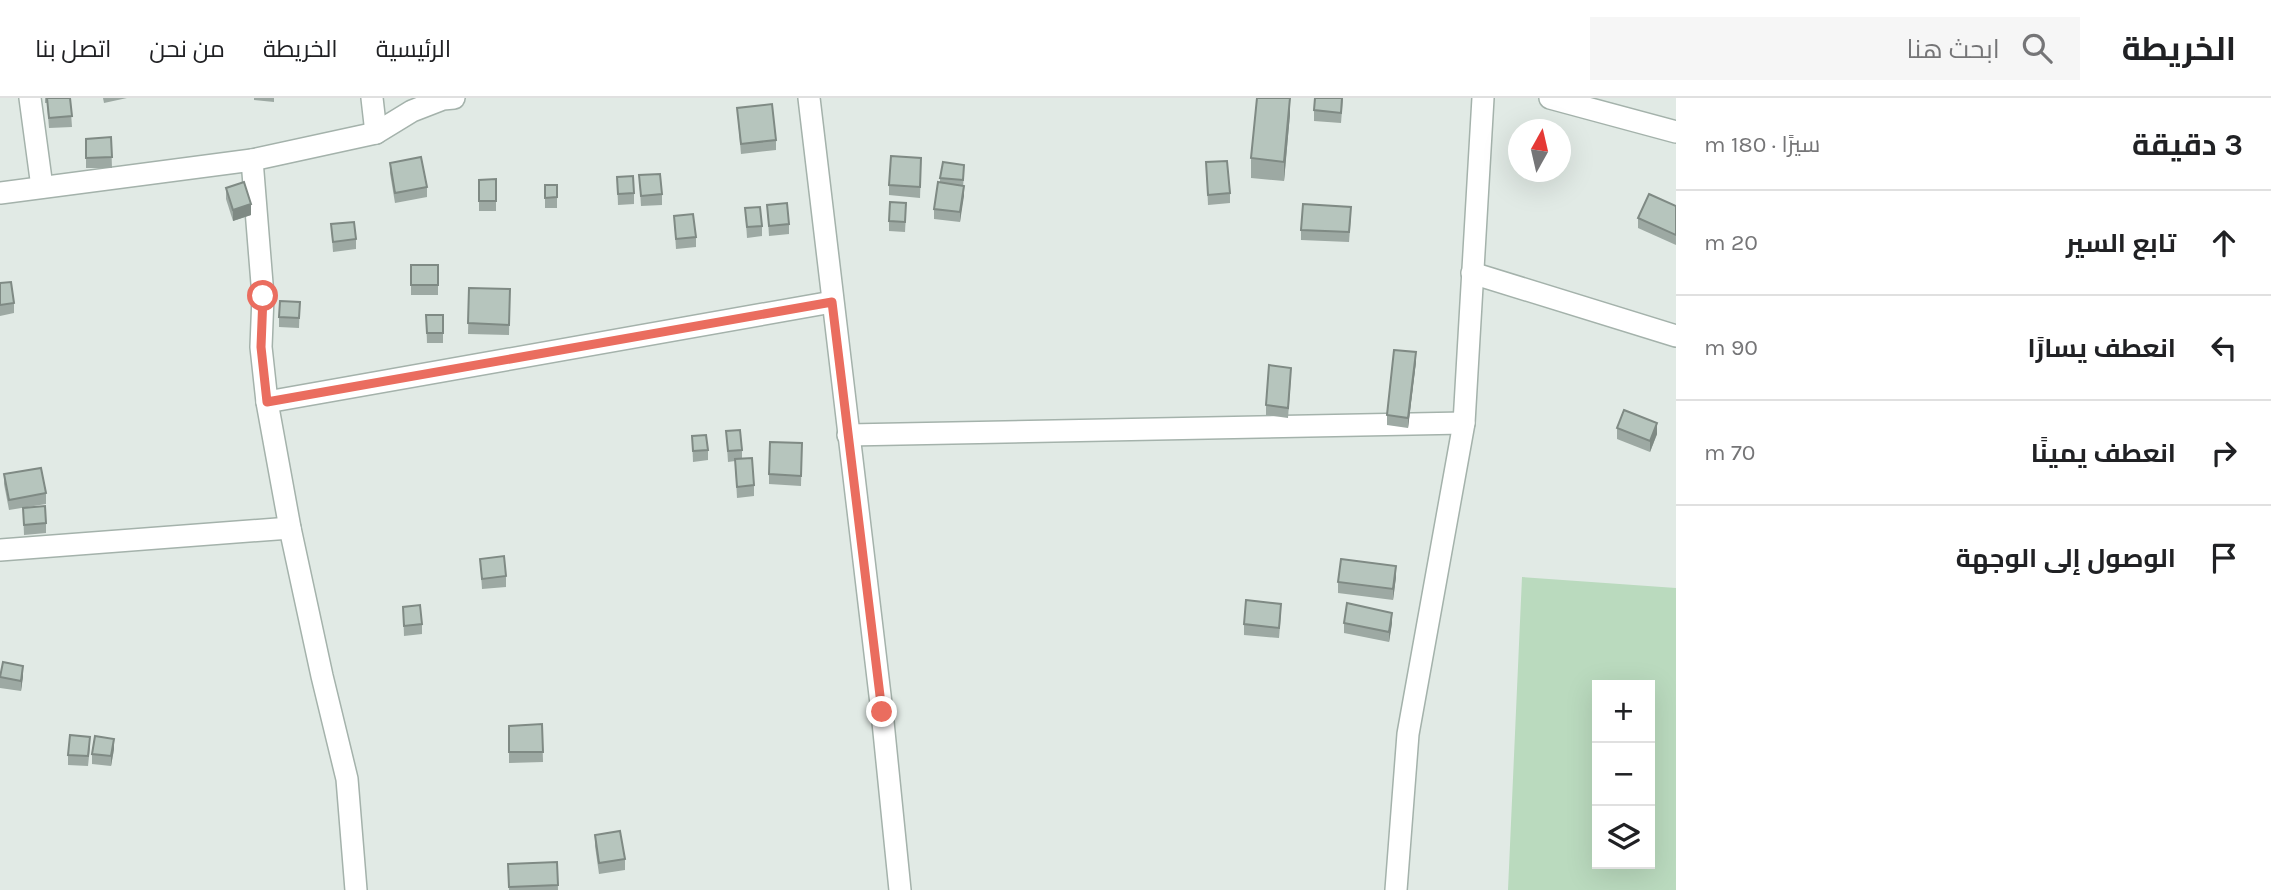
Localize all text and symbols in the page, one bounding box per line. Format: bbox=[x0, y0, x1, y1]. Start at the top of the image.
search box bbox=[1590, 17, 2080, 80]
icon: search bbox=[2018, 29, 2056, 67]
text: الخريطة bbox=[2122, 30, 2236, 68]
text: ابحث هنا bbox=[1907, 34, 2000, 65]
text: اتصل بنا bbox=[35, 35, 111, 63]
text: من نحن bbox=[149, 35, 225, 63]
text: الخريطة bbox=[263, 35, 338, 63]
text: الرئيسية bbox=[376, 35, 451, 63]
north arrow bbox=[1508, 119, 1571, 182]
text: 3 دقيقة bbox=[2132, 127, 2243, 163]
text: سيرًا · 180 m bbox=[1704, 131, 1820, 158]
icon: ahead bbox=[2205, 224, 2243, 262]
text: تابع السير bbox=[2066, 228, 2176, 259]
text: 20 m bbox=[1704, 229, 1758, 256]
route start bbox=[247, 280, 278, 311]
icon: left bbox=[2205, 329, 2243, 367]
text: انعطف يسارًا bbox=[2028, 333, 2176, 364]
text: 90 m bbox=[1704, 334, 1758, 361]
icon: right bbox=[2205, 434, 2243, 472]
text: انعطف يمينًا bbox=[2031, 438, 2176, 469]
text: 70 m bbox=[1704, 439, 1755, 466]
icon: arrive bbox=[2205, 539, 2243, 577]
text: الوصول إلى الوجهة bbox=[1956, 543, 2176, 574]
map controls bbox=[1592, 680, 1655, 869]
button: + bbox=[1592, 680, 1655, 743]
route end bbox=[866, 696, 897, 727]
button: − bbox=[1592, 743, 1655, 806]
button: layers bbox=[1592, 806, 1655, 869]

